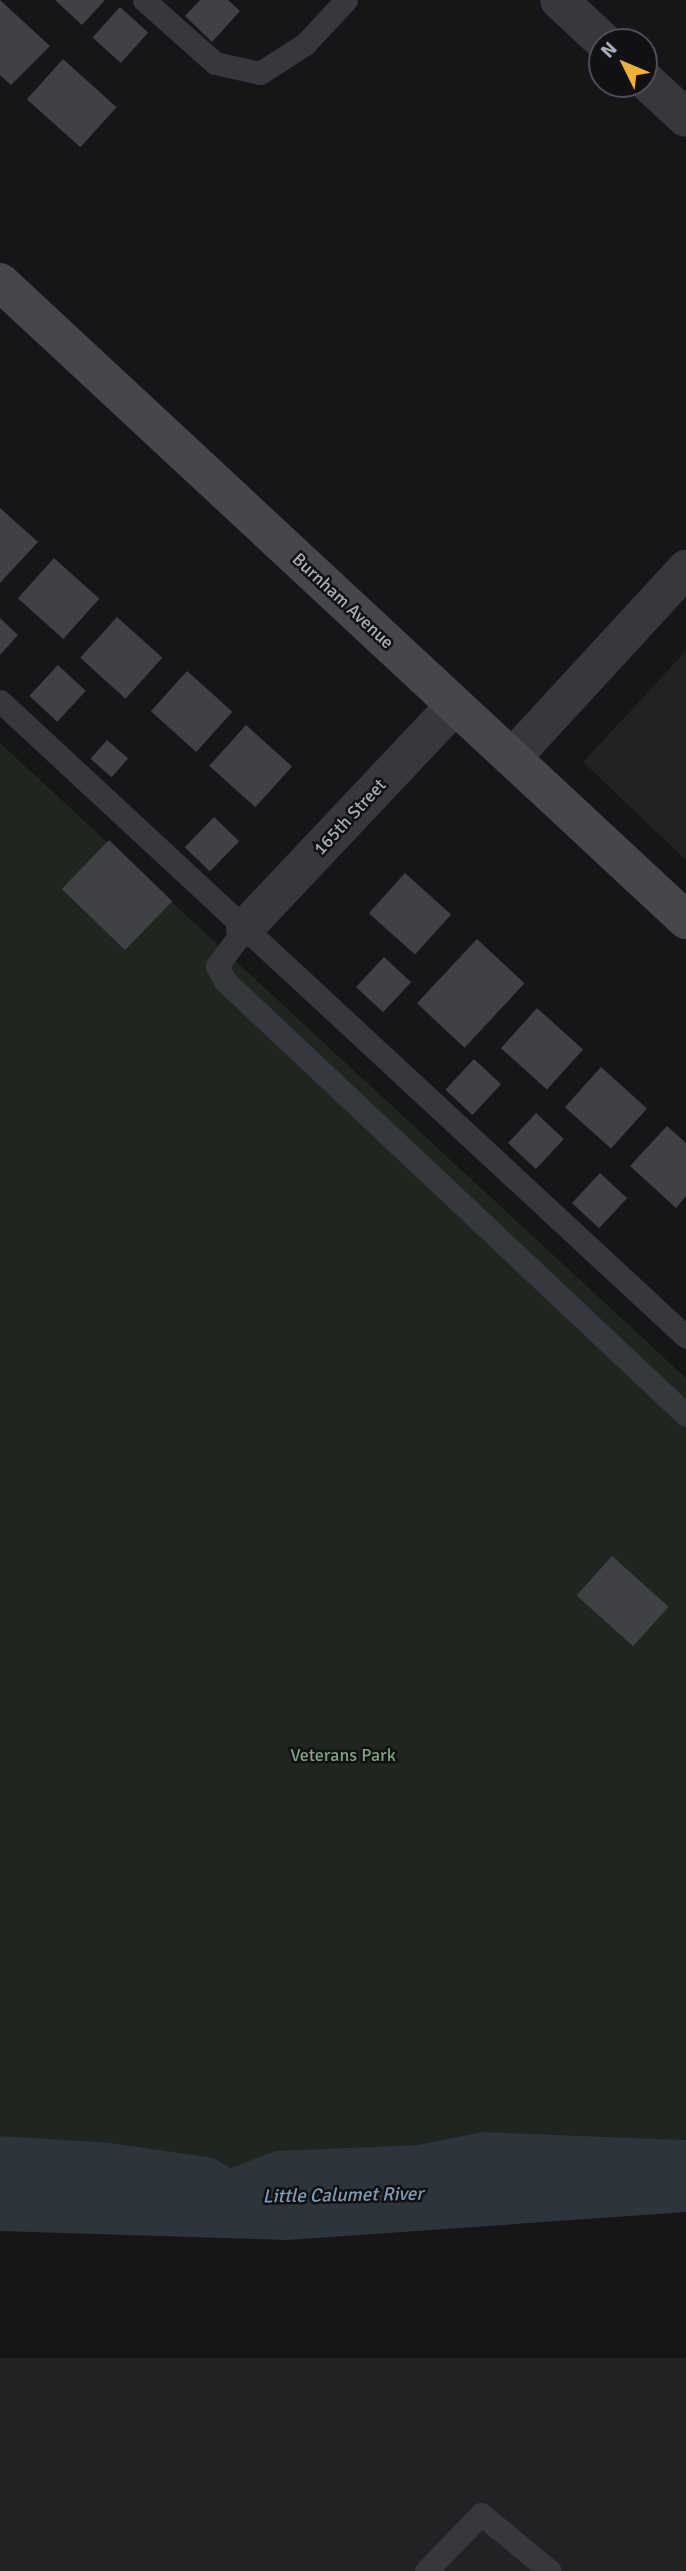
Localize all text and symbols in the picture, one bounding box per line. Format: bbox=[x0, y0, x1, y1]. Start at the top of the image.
north arrow bbox=[588, 28, 658, 98]
text: N bbox=[596, 37, 622, 63]
street label: Burnham Avenue bbox=[288, 549, 398, 653]
street label: 165th Street bbox=[309, 774, 391, 860]
park label: Veterans Park bbox=[290, 1744, 396, 1766]
water label: Little Calumet River bbox=[263, 2183, 423, 2209]

